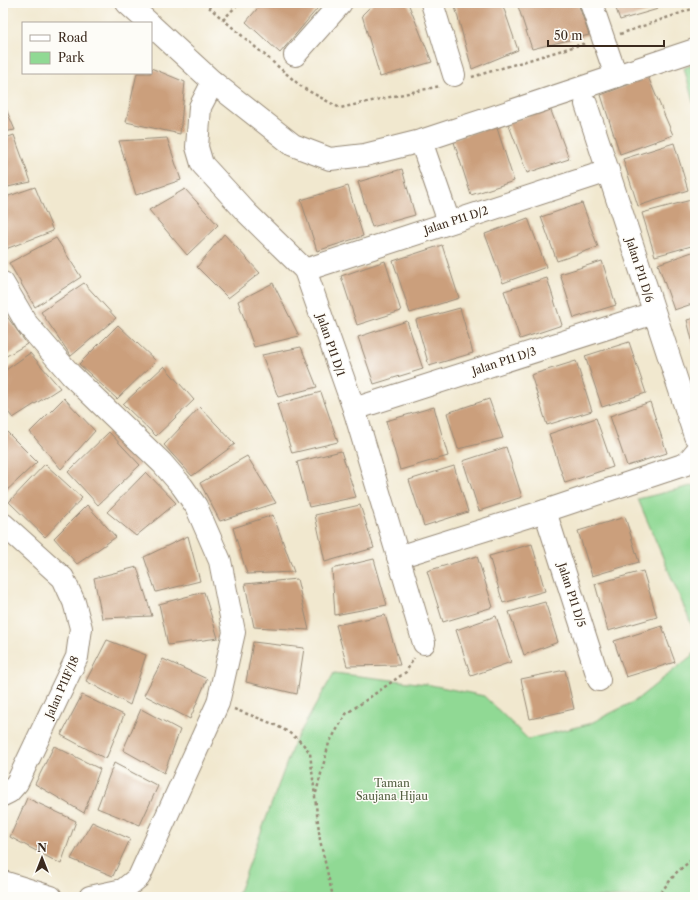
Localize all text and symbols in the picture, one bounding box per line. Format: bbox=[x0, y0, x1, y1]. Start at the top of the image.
legend bbox=[22, 22, 152, 74]
scale bar bbox=[548, 22, 664, 48]
text: 50 m bbox=[554, 28, 583, 43]
text: Road bbox=[58, 30, 88, 45]
text: Park bbox=[58, 50, 85, 65]
street label: Jalan P11 D/2 bbox=[420, 203, 490, 238]
street label: Jalan P11 D/6 bbox=[622, 234, 657, 304]
street label: Jalan P11 D/1 bbox=[313, 310, 348, 378]
street label: Jalan P11 D/3 bbox=[468, 344, 538, 379]
street label: Jalan P11 D/5 bbox=[554, 559, 589, 629]
street label: Jalan P11F/18 bbox=[41, 654, 82, 722]
park label: Taman Saujana Hijau bbox=[356, 776, 428, 803]
north arrow bbox=[22, 838, 62, 878]
text: N bbox=[37, 841, 47, 855]

